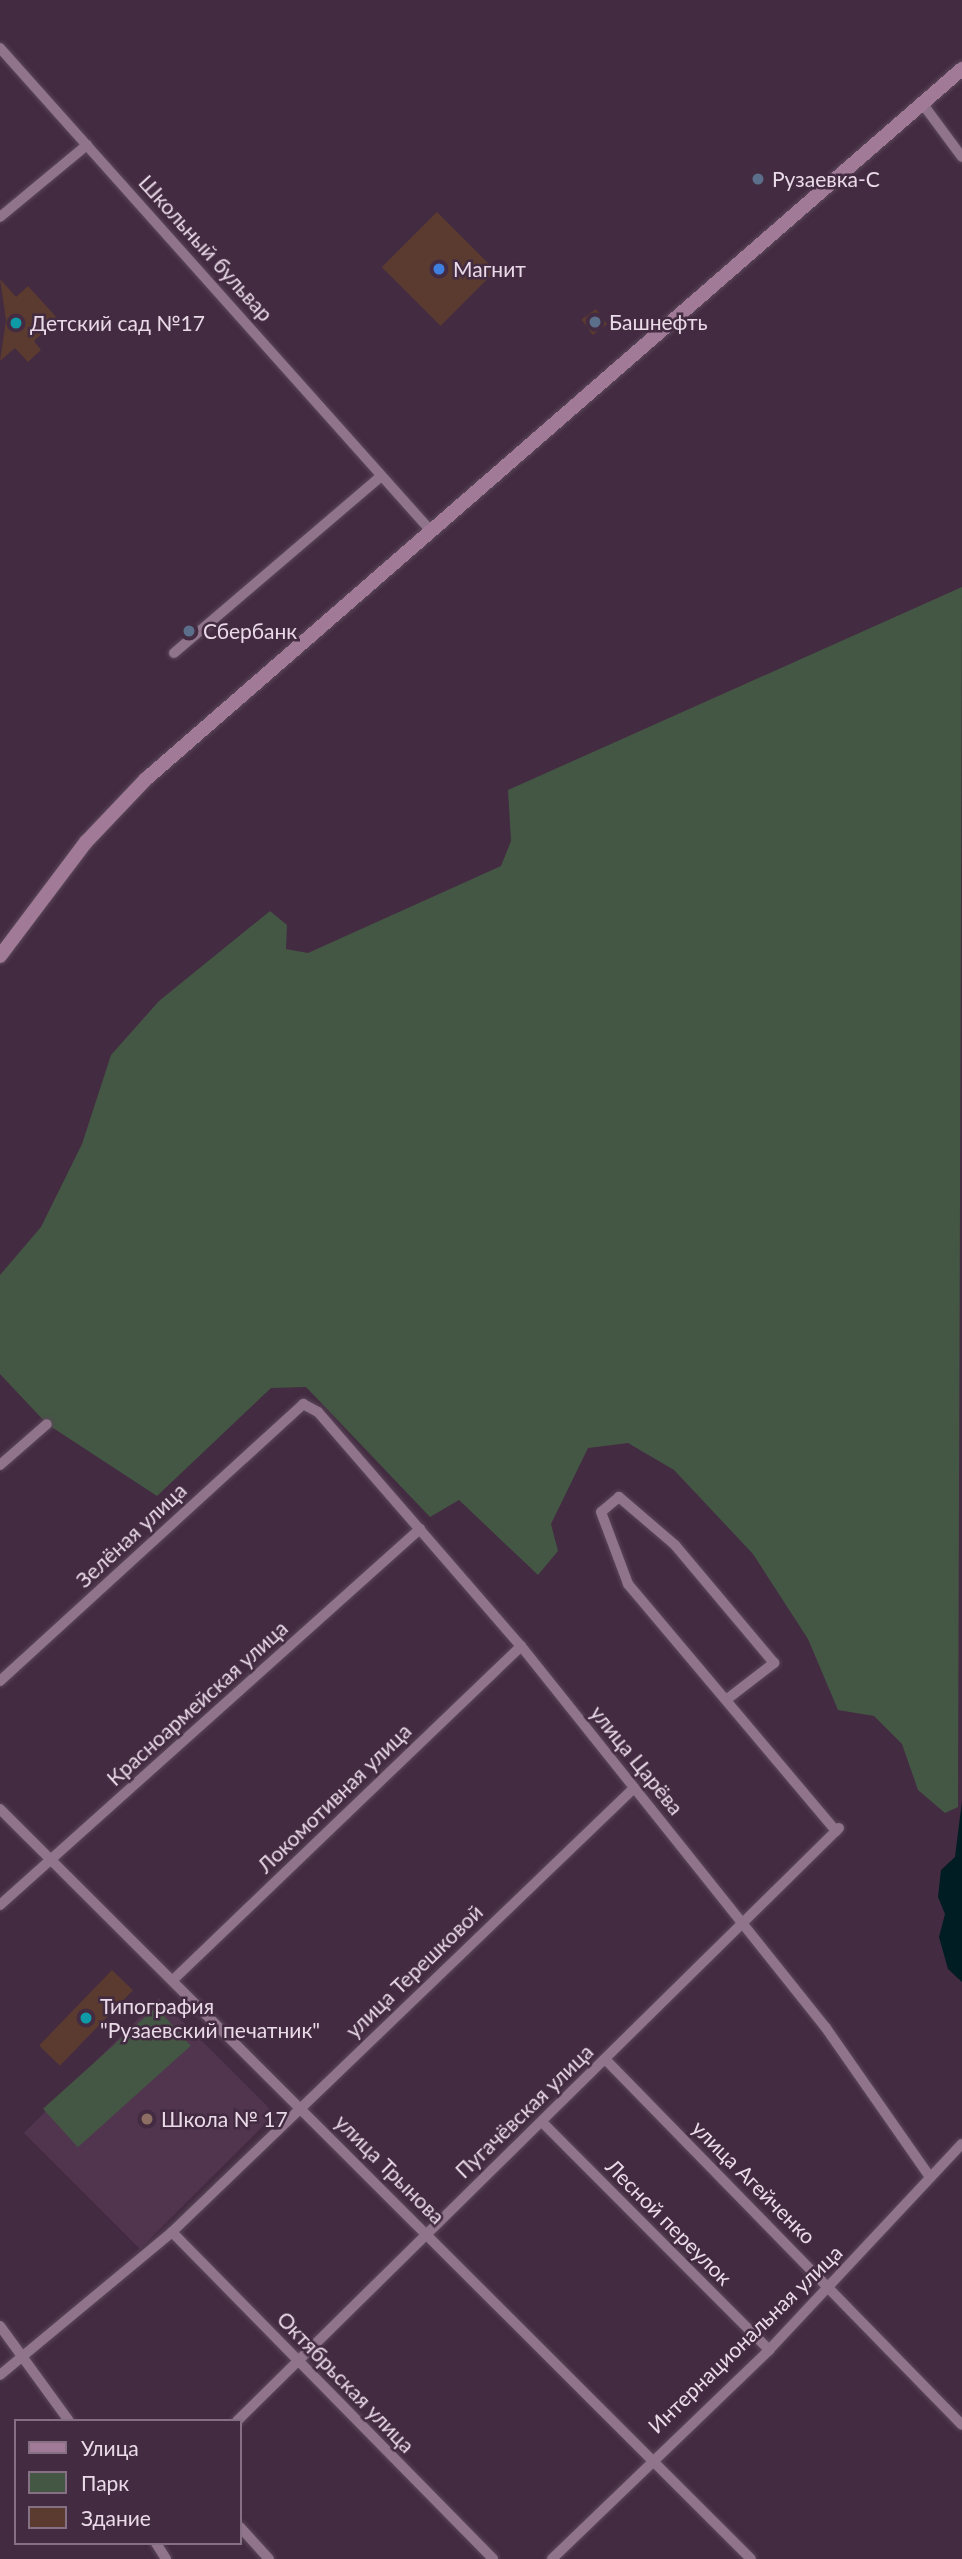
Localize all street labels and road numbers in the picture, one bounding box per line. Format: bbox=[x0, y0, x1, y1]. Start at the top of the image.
street label: Школьный бульвар bbox=[134, 170, 278, 326]
street label: Зелёная улица bbox=[71, 1477, 191, 1593]
street label: Красноармейская улица bbox=[101, 1615, 293, 1791]
street label: улица Царёва bbox=[585, 1700, 689, 1820]
street label: Локомотивная улица bbox=[252, 1718, 416, 1878]
street label: улица Терешковой bbox=[340, 1899, 488, 2043]
street label: Пугачёвская улица bbox=[450, 2039, 598, 2183]
street label: улица Трынова bbox=[330, 2109, 450, 2229]
street label: улица Агейченко bbox=[687, 2115, 821, 2249]
street label: Лесной переулок bbox=[601, 2154, 737, 2290]
street label: Интернациональная улица bbox=[643, 2240, 847, 2438]
street label: Октябрьская улица bbox=[272, 2306, 420, 2458]

